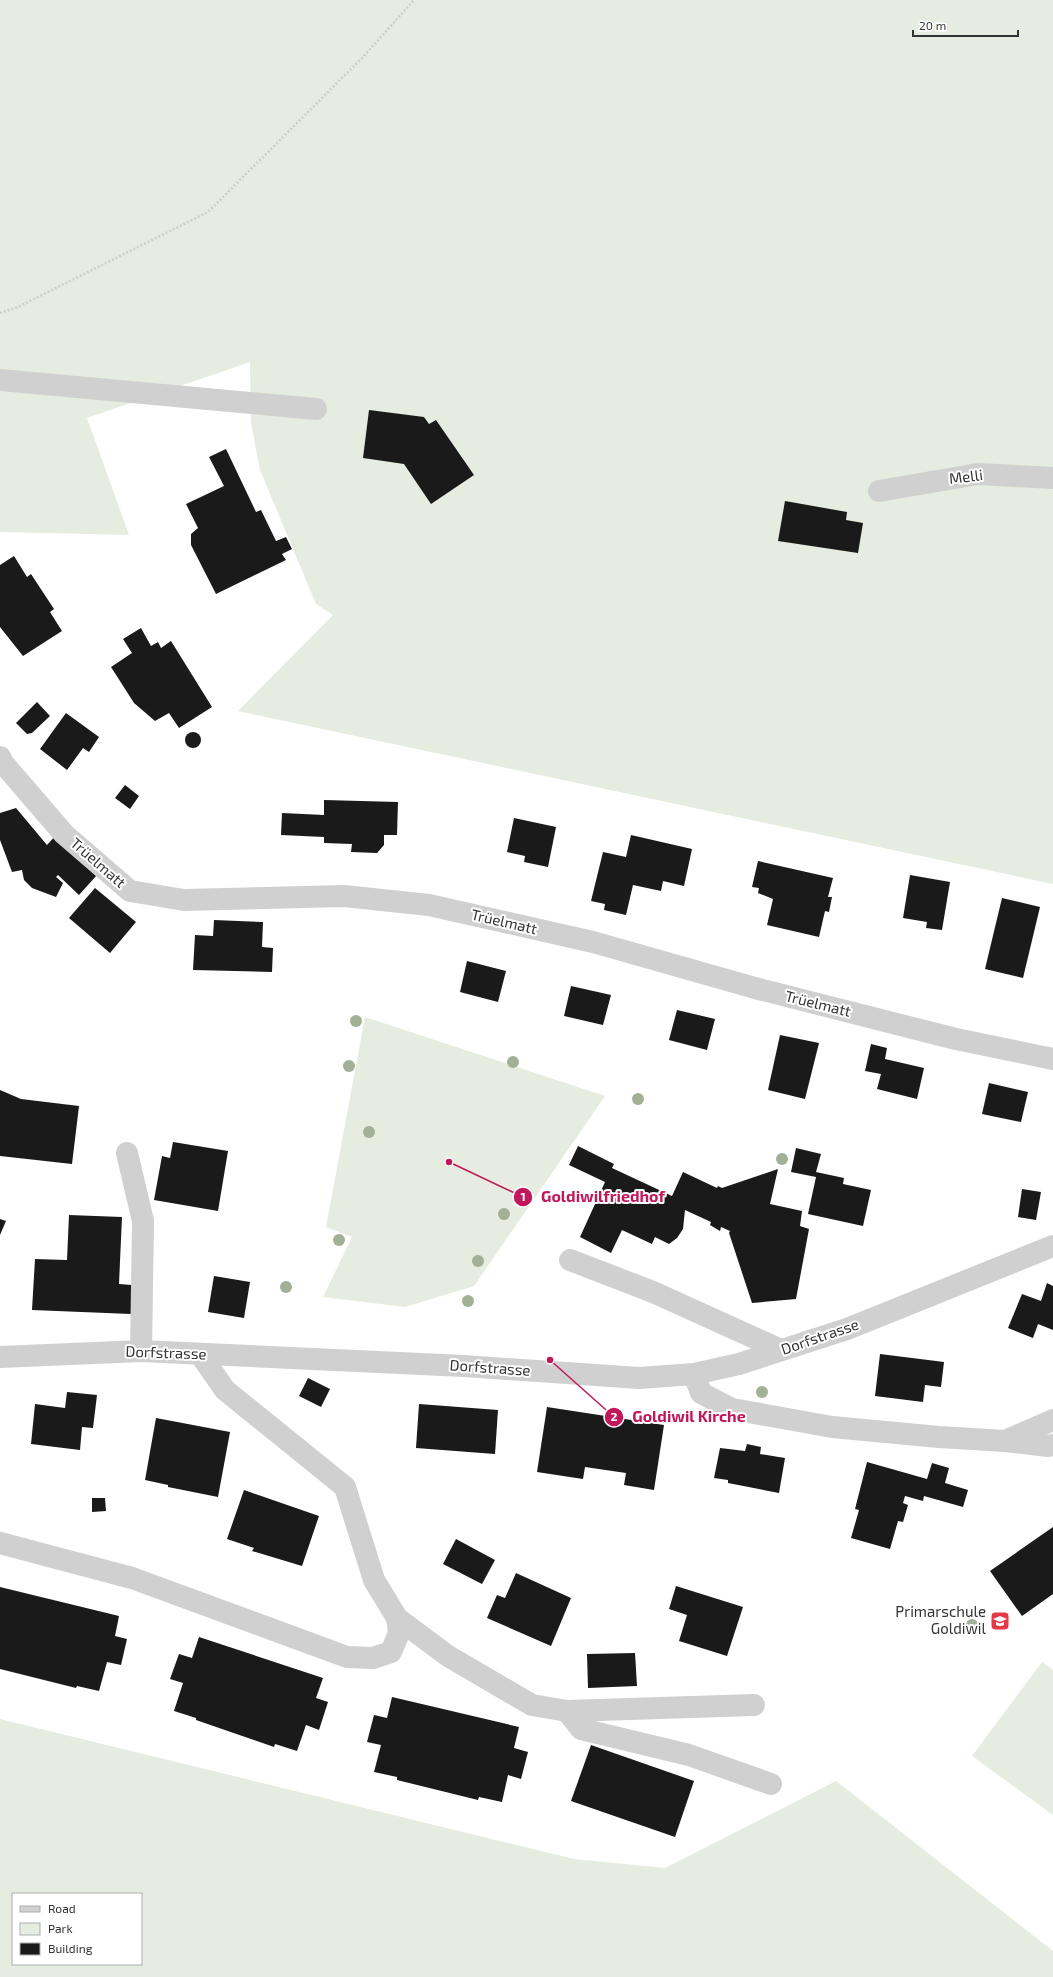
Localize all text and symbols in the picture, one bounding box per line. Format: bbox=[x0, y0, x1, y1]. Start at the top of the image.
scale bar bbox=[913, 12, 1018, 38]
text: 20 m bbox=[919, 18, 946, 32]
street label: Melli bbox=[948, 465, 984, 487]
street label: Trüelmatt bbox=[67, 833, 130, 891]
street label: Trüelmatt bbox=[469, 905, 539, 937]
street label: Trüelmatt bbox=[783, 986, 853, 1020]
callout: Goldiwilfriedhof bbox=[513, 1183, 673, 1211]
text: Goldiwilfriedhof bbox=[541, 1186, 665, 1205]
text: 1 bbox=[520, 1189, 526, 1203]
street label: Dorfstrasse bbox=[778, 1314, 861, 1358]
street label: Dorfstrasse bbox=[125, 1342, 207, 1362]
street label: Dorfstrasse bbox=[449, 1355, 531, 1379]
callout: Goldiwil Kirche bbox=[604, 1403, 753, 1431]
text: Goldiwil Kirche bbox=[632, 1406, 746, 1425]
text: 2 bbox=[611, 1409, 618, 1423]
place label: Primarschule Goldiwil bbox=[895, 1602, 987, 1637]
school or university icon: Primarschule Goldiwil bbox=[989, 1610, 1011, 1632]
legend bbox=[12, 1893, 142, 1965]
text: Road bbox=[48, 1901, 76, 1915]
text: Park bbox=[48, 1921, 73, 1935]
text: Building bbox=[48, 1941, 93, 1955]

